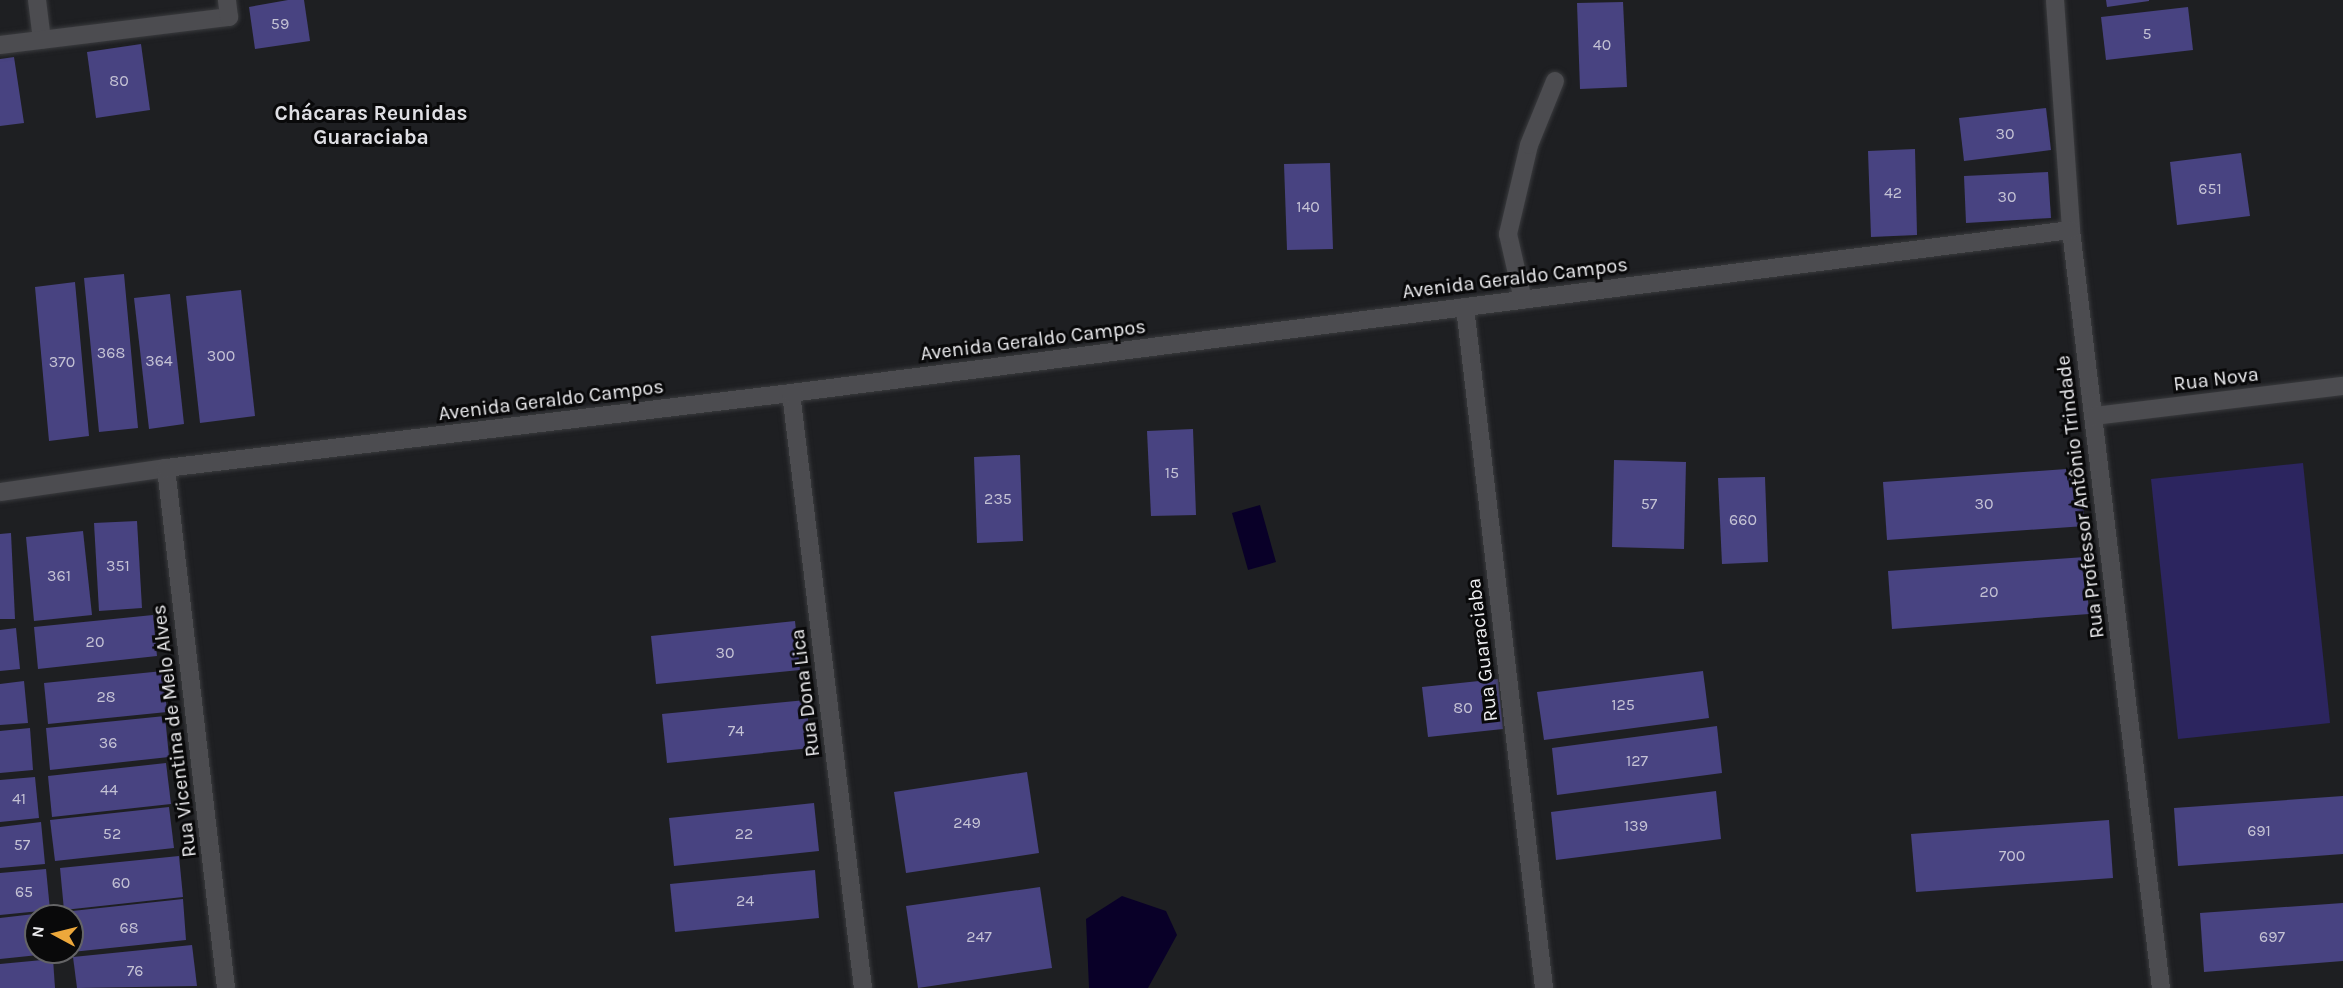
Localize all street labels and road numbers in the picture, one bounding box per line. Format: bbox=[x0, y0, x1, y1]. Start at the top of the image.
street label: Avenida Geraldo Campos bbox=[1401, 252, 1629, 304]
street label: Avenida Geraldo Campos bbox=[919, 314, 1147, 366]
street label: Rua Professor Antônio Trindade bbox=[2051, 354, 2109, 640]
street label: Rua Nova bbox=[2172, 362, 2260, 396]
street label: Avenida Geraldo Campos bbox=[437, 374, 665, 426]
street label: Rua Guaraciaba bbox=[1461, 577, 1503, 723]
street label: Rua Vicentina de Melo Alves bbox=[147, 603, 201, 859]
street label: Rua Dona Lica bbox=[785, 628, 825, 758]

